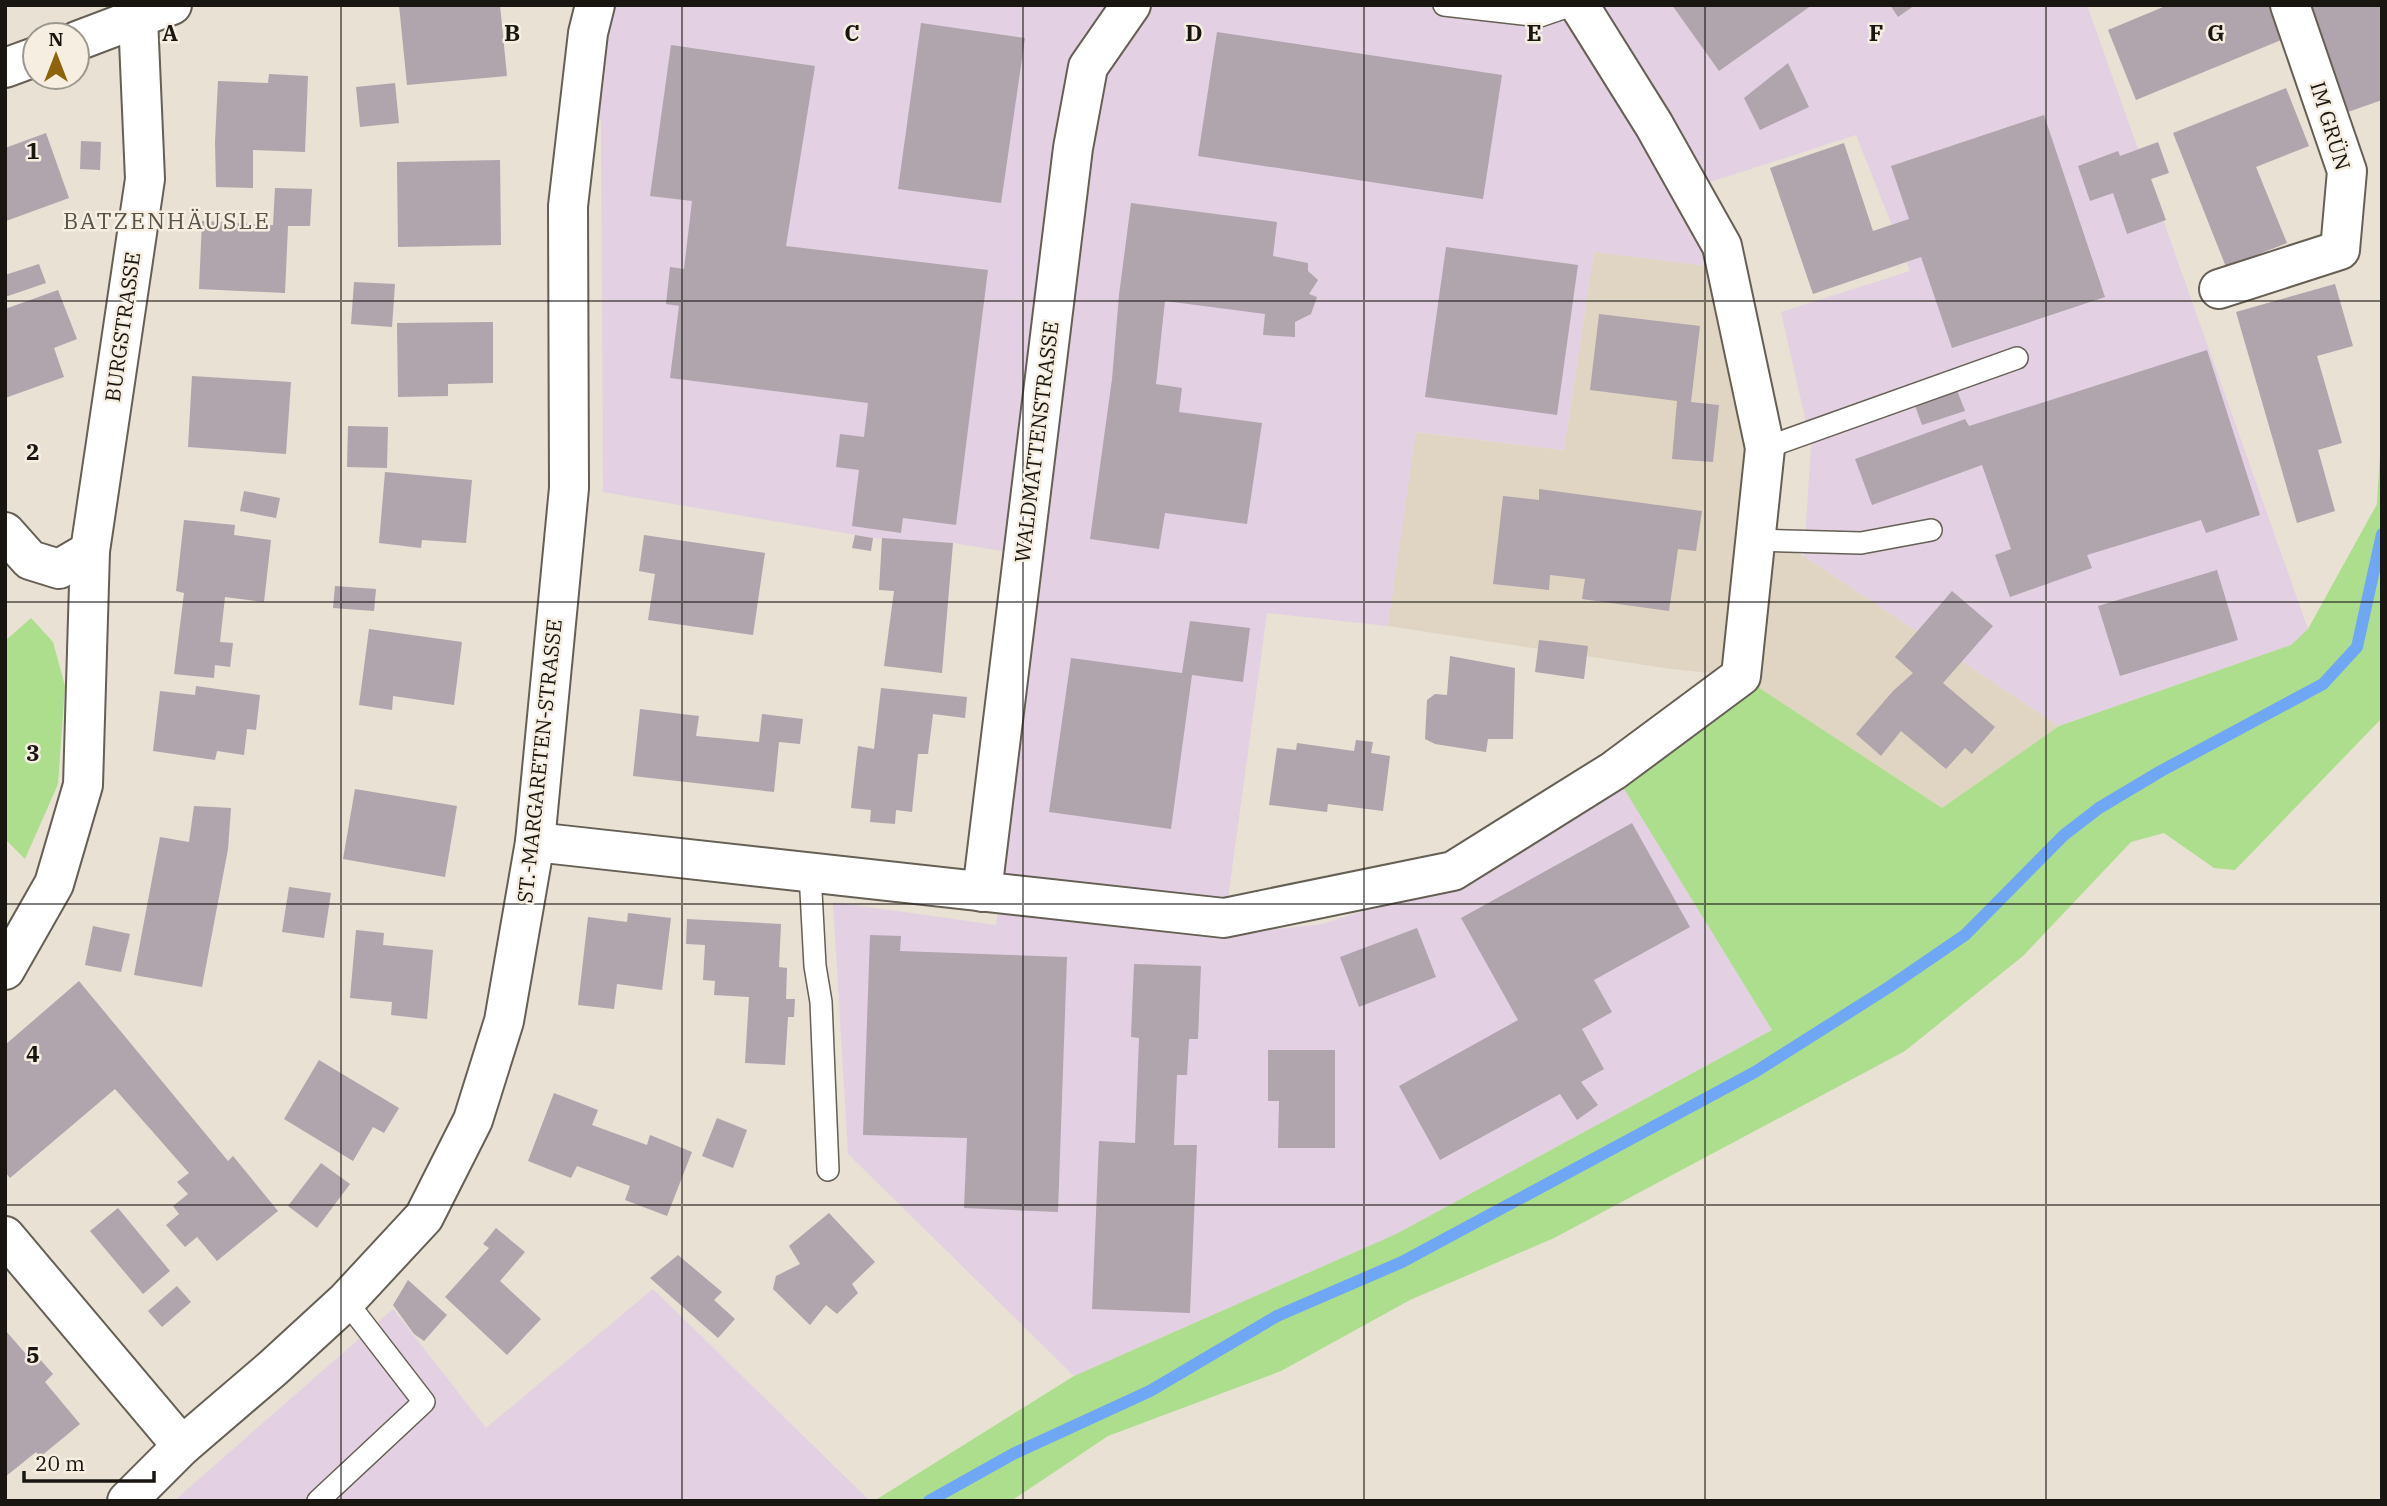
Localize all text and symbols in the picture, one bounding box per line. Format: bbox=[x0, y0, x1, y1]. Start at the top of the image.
text: A bbox=[162, 17, 178, 47]
text: B bbox=[504, 17, 520, 47]
text: C bbox=[844, 17, 860, 47]
text: D bbox=[1185, 17, 1203, 47]
text: E bbox=[1526, 17, 1542, 47]
text: F bbox=[1869, 17, 1883, 47]
text: G bbox=[2207, 17, 2225, 47]
north arrow bbox=[21, 21, 91, 91]
text: N bbox=[48, 27, 64, 51]
street label: IM GRÜN bbox=[2304, 78, 2358, 173]
text: 1 bbox=[26, 135, 40, 165]
district label: BATZENHÄUSLE bbox=[63, 205, 271, 235]
street label: BURGSTRASSE bbox=[98, 250, 146, 404]
street label: WALDMATTENSTRASSE bbox=[1007, 320, 1065, 564]
text: 2 bbox=[26, 436, 40, 466]
street label: ST.-MARGARETEN-STRASSE bbox=[510, 618, 568, 904]
text: 3 bbox=[26, 737, 40, 767]
text: 4 bbox=[26, 1038, 40, 1068]
text: 5 bbox=[26, 1339, 40, 1369]
scale bar bbox=[24, 1440, 154, 1484]
text: 20 m bbox=[35, 1449, 85, 1477]

